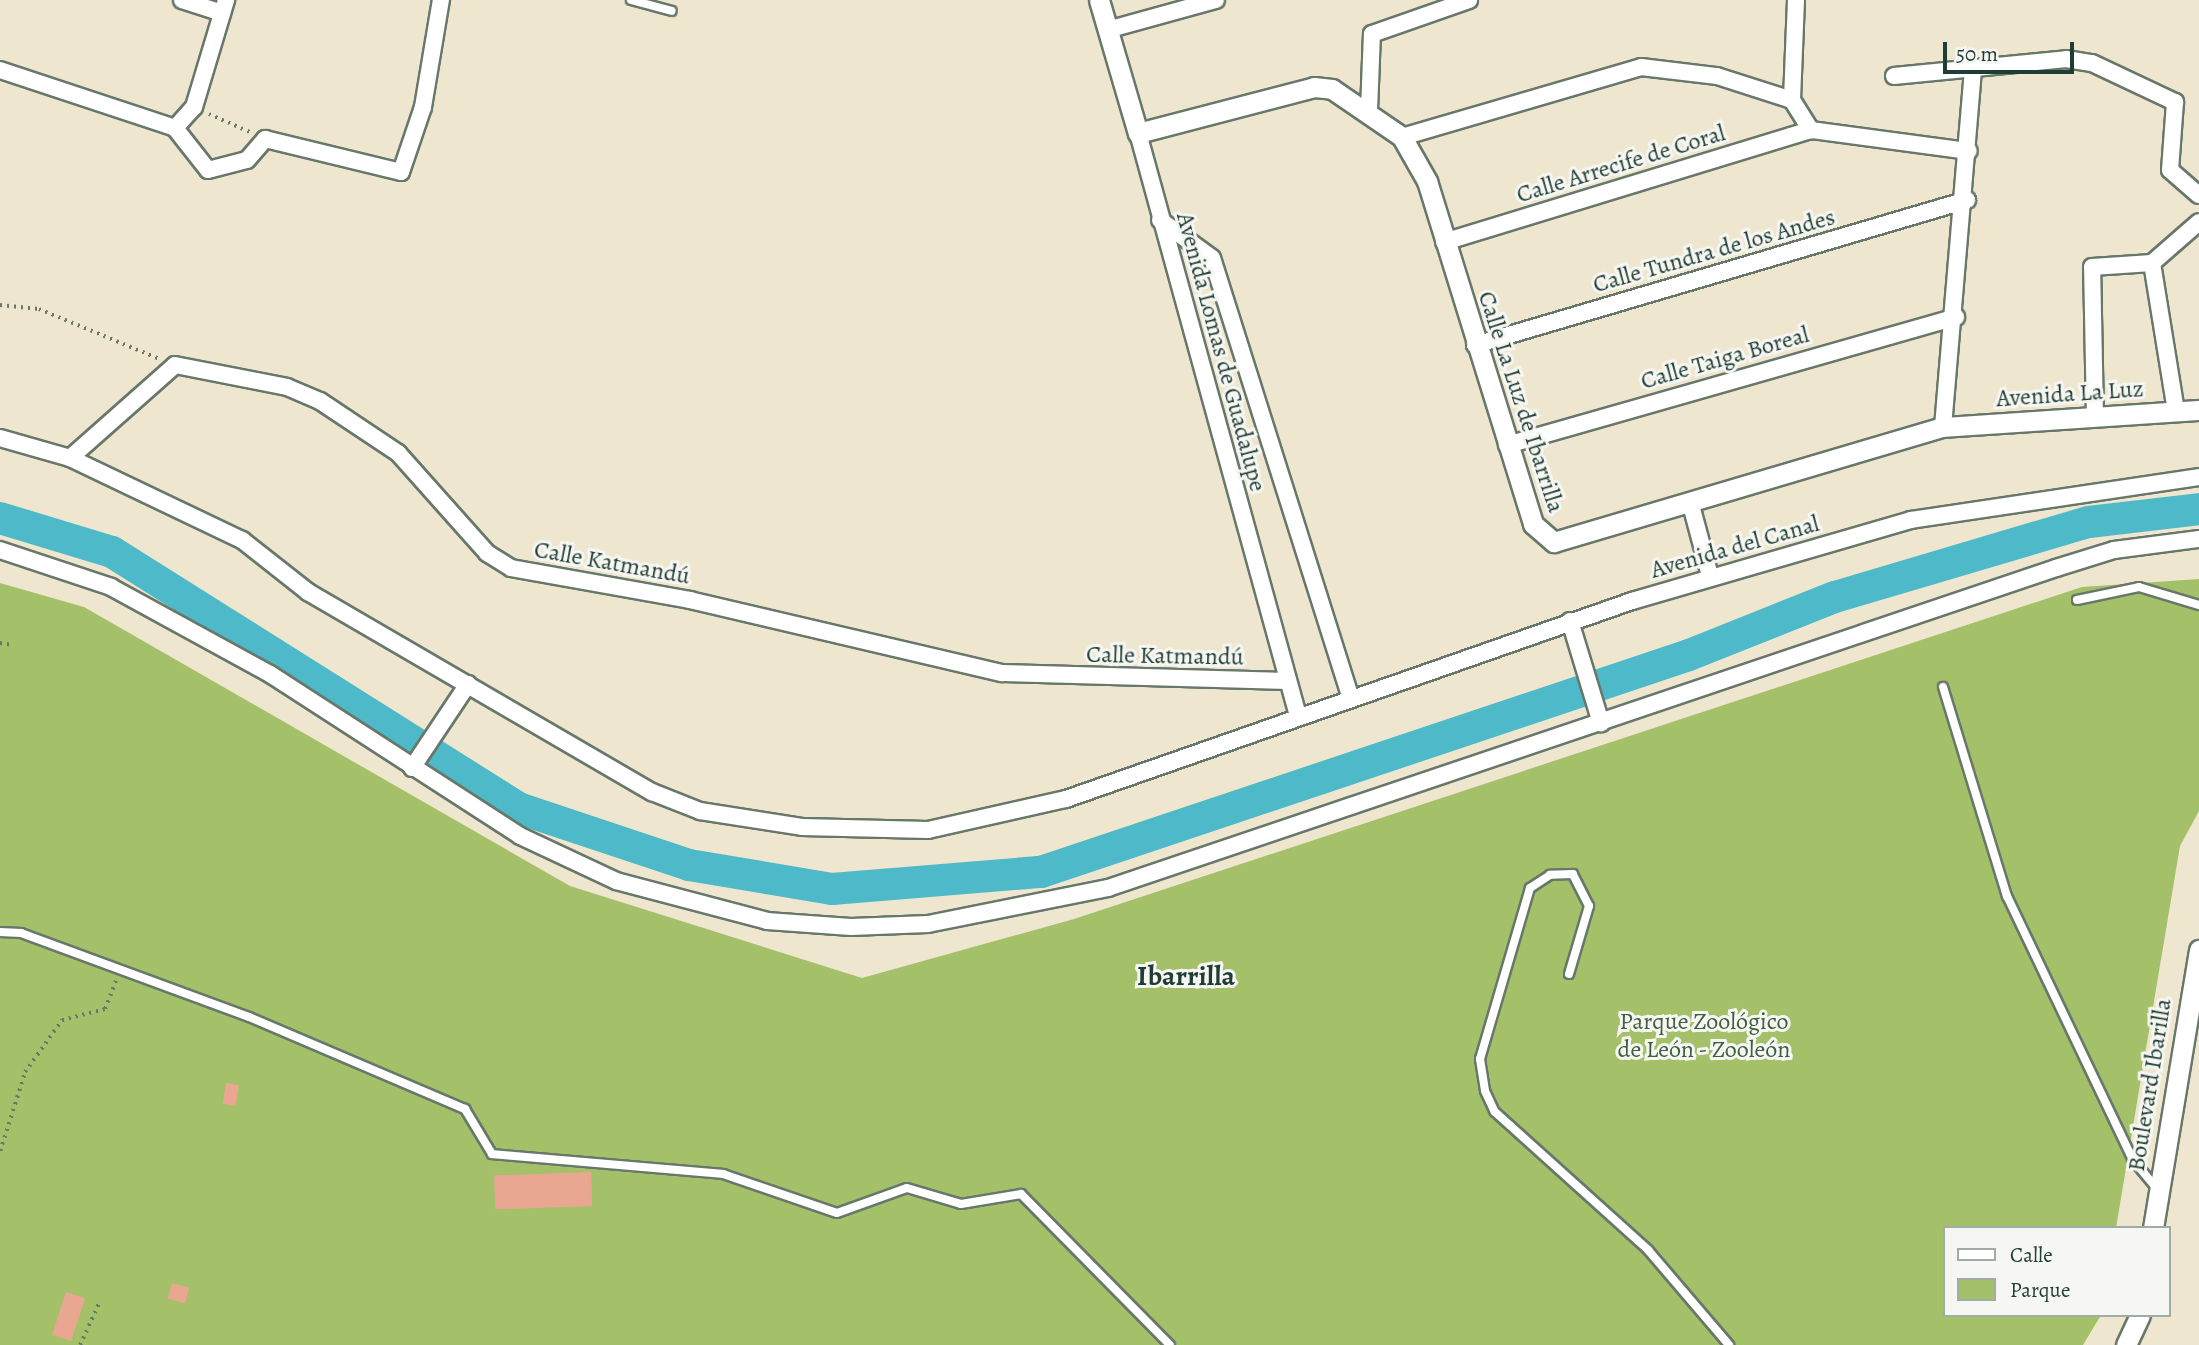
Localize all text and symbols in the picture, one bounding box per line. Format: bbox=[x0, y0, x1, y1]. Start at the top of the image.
scale bar bbox=[1947, 28, 2078, 72]
text: 50 m bbox=[1956, 40, 1998, 68]
street label: Calle Arrecife de Coral bbox=[1513, 119, 1729, 209]
street label: Calle Tundra de los Andes bbox=[1590, 203, 1838, 299]
street label: Avenida Lomas de Guadalupe bbox=[1170, 209, 1272, 495]
street label: Calle La Luz de Ibarrilla bbox=[1472, 288, 1570, 516]
street label: Calle Taiga Boreal bbox=[1638, 320, 1812, 396]
street label: Avenida La Luz bbox=[1995, 374, 2145, 414]
street label: Avenida del Canal bbox=[1647, 509, 1823, 585]
street label: Calle Katmandú bbox=[532, 535, 692, 591]
street label: Calle Katmandú bbox=[1086, 640, 1244, 672]
district label: Ibarrilla bbox=[1137, 959, 1235, 993]
street label: Boulevard Ibarilla bbox=[2122, 997, 2178, 1173]
park label: Parque Zoológico de León - Zooleón bbox=[1617, 1008, 1791, 1064]
legend bbox=[1944, 1226, 2171, 1317]
text: Calle bbox=[2010, 1241, 2053, 1269]
text: Parque bbox=[2010, 1276, 2070, 1304]

